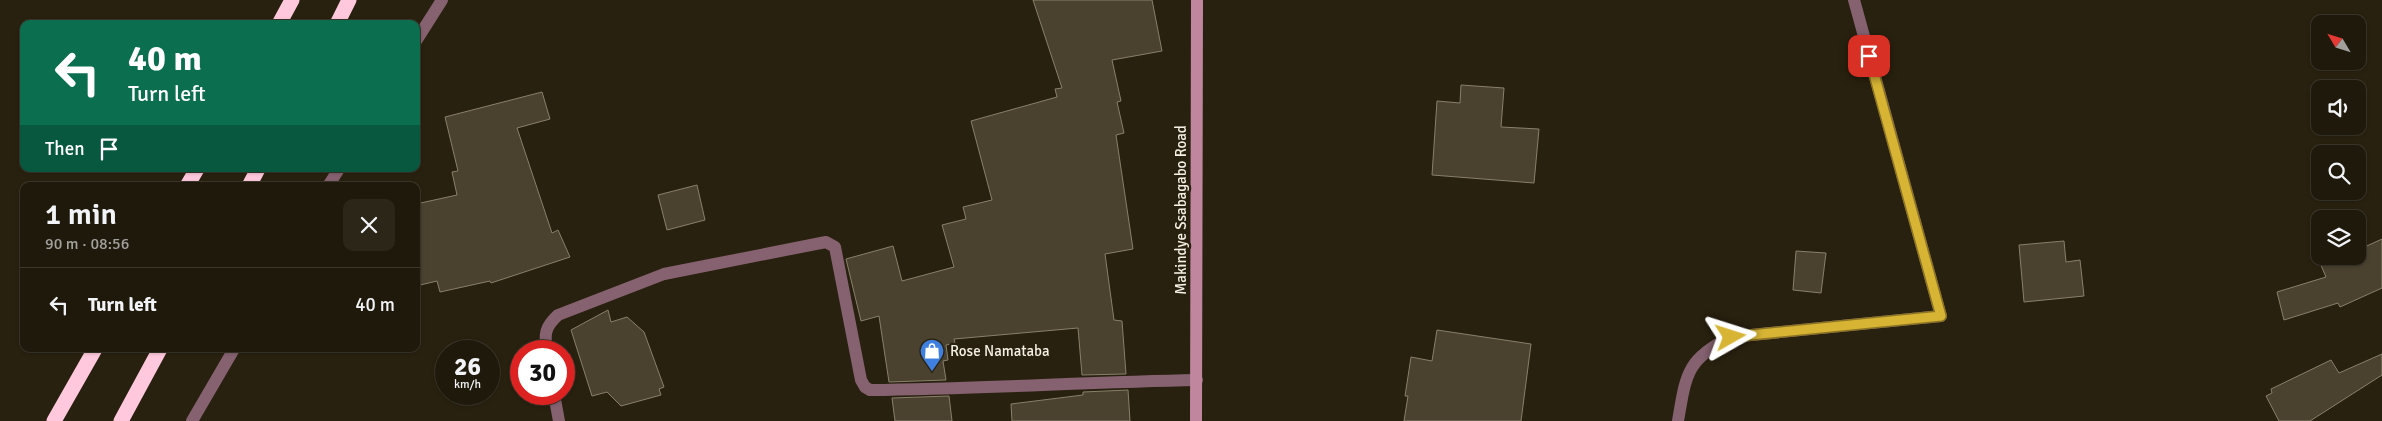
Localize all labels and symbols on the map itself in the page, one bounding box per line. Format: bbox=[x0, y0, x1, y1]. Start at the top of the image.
north arrow bbox=[2311, 15, 2366, 70]
pin bbox=[1848, 35, 1890, 77]
street label: Makindye Ssabagabo Road bbox=[1172, 125, 1190, 295]
position arrow bbox=[1704, 310, 1756, 362]
shop icon: Rose Namataba bbox=[919, 338, 945, 372]
speed limit sign: 30 bbox=[510, 340, 575, 405]
place label: Rose Namataba bbox=[950, 342, 1050, 360]

